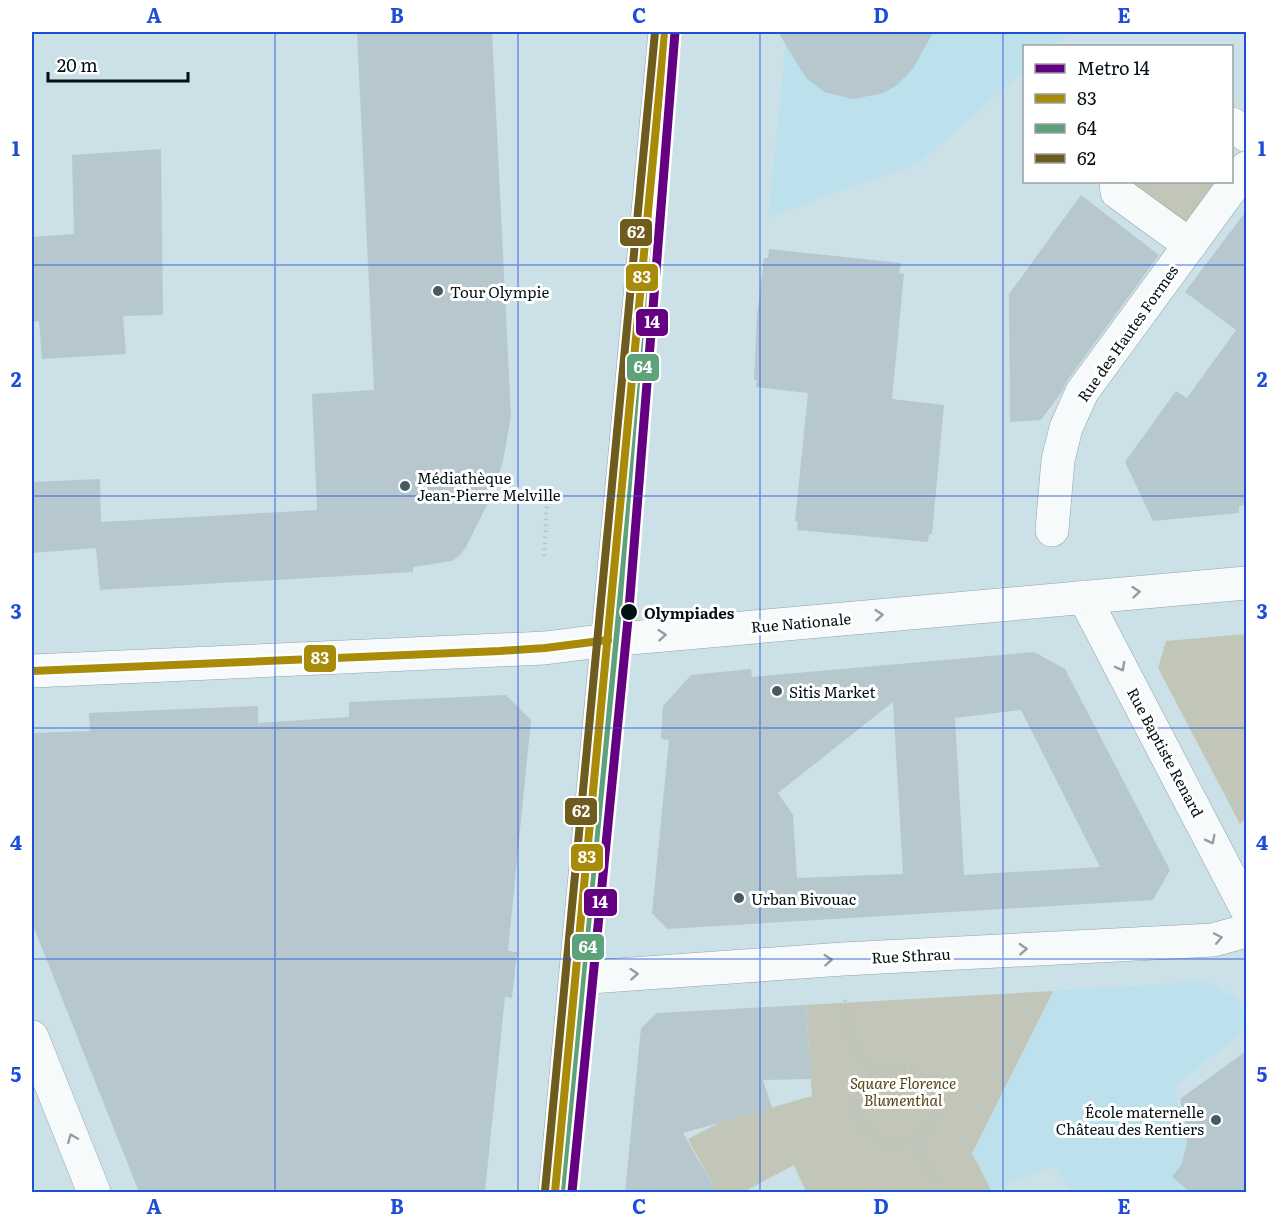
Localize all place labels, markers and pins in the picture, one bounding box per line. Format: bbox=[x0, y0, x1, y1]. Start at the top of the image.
place label: Tour Olympie bbox=[450, 280, 549, 303]
marker: Tour Olympie bbox=[431, 284, 445, 298]
place label: Médiathèque Jean-Pierre Melville bbox=[417, 466, 561, 506]
marker: Médiathèque Jean-Pierre Melville bbox=[398, 479, 412, 493]
place label: Olympiades bbox=[644, 601, 735, 624]
marker: Olympiades bbox=[619, 602, 639, 622]
place label: Sitis Market bbox=[789, 680, 875, 703]
marker: Sitis Market bbox=[770, 684, 784, 698]
place label: Urban Bivouac bbox=[751, 887, 857, 910]
marker: Urban Bivouac bbox=[732, 891, 746, 905]
place label: École maternelle Château des Rentiers bbox=[1056, 1100, 1204, 1140]
marker: École maternelle Château des Rentiers bbox=[1209, 1113, 1223, 1127]

